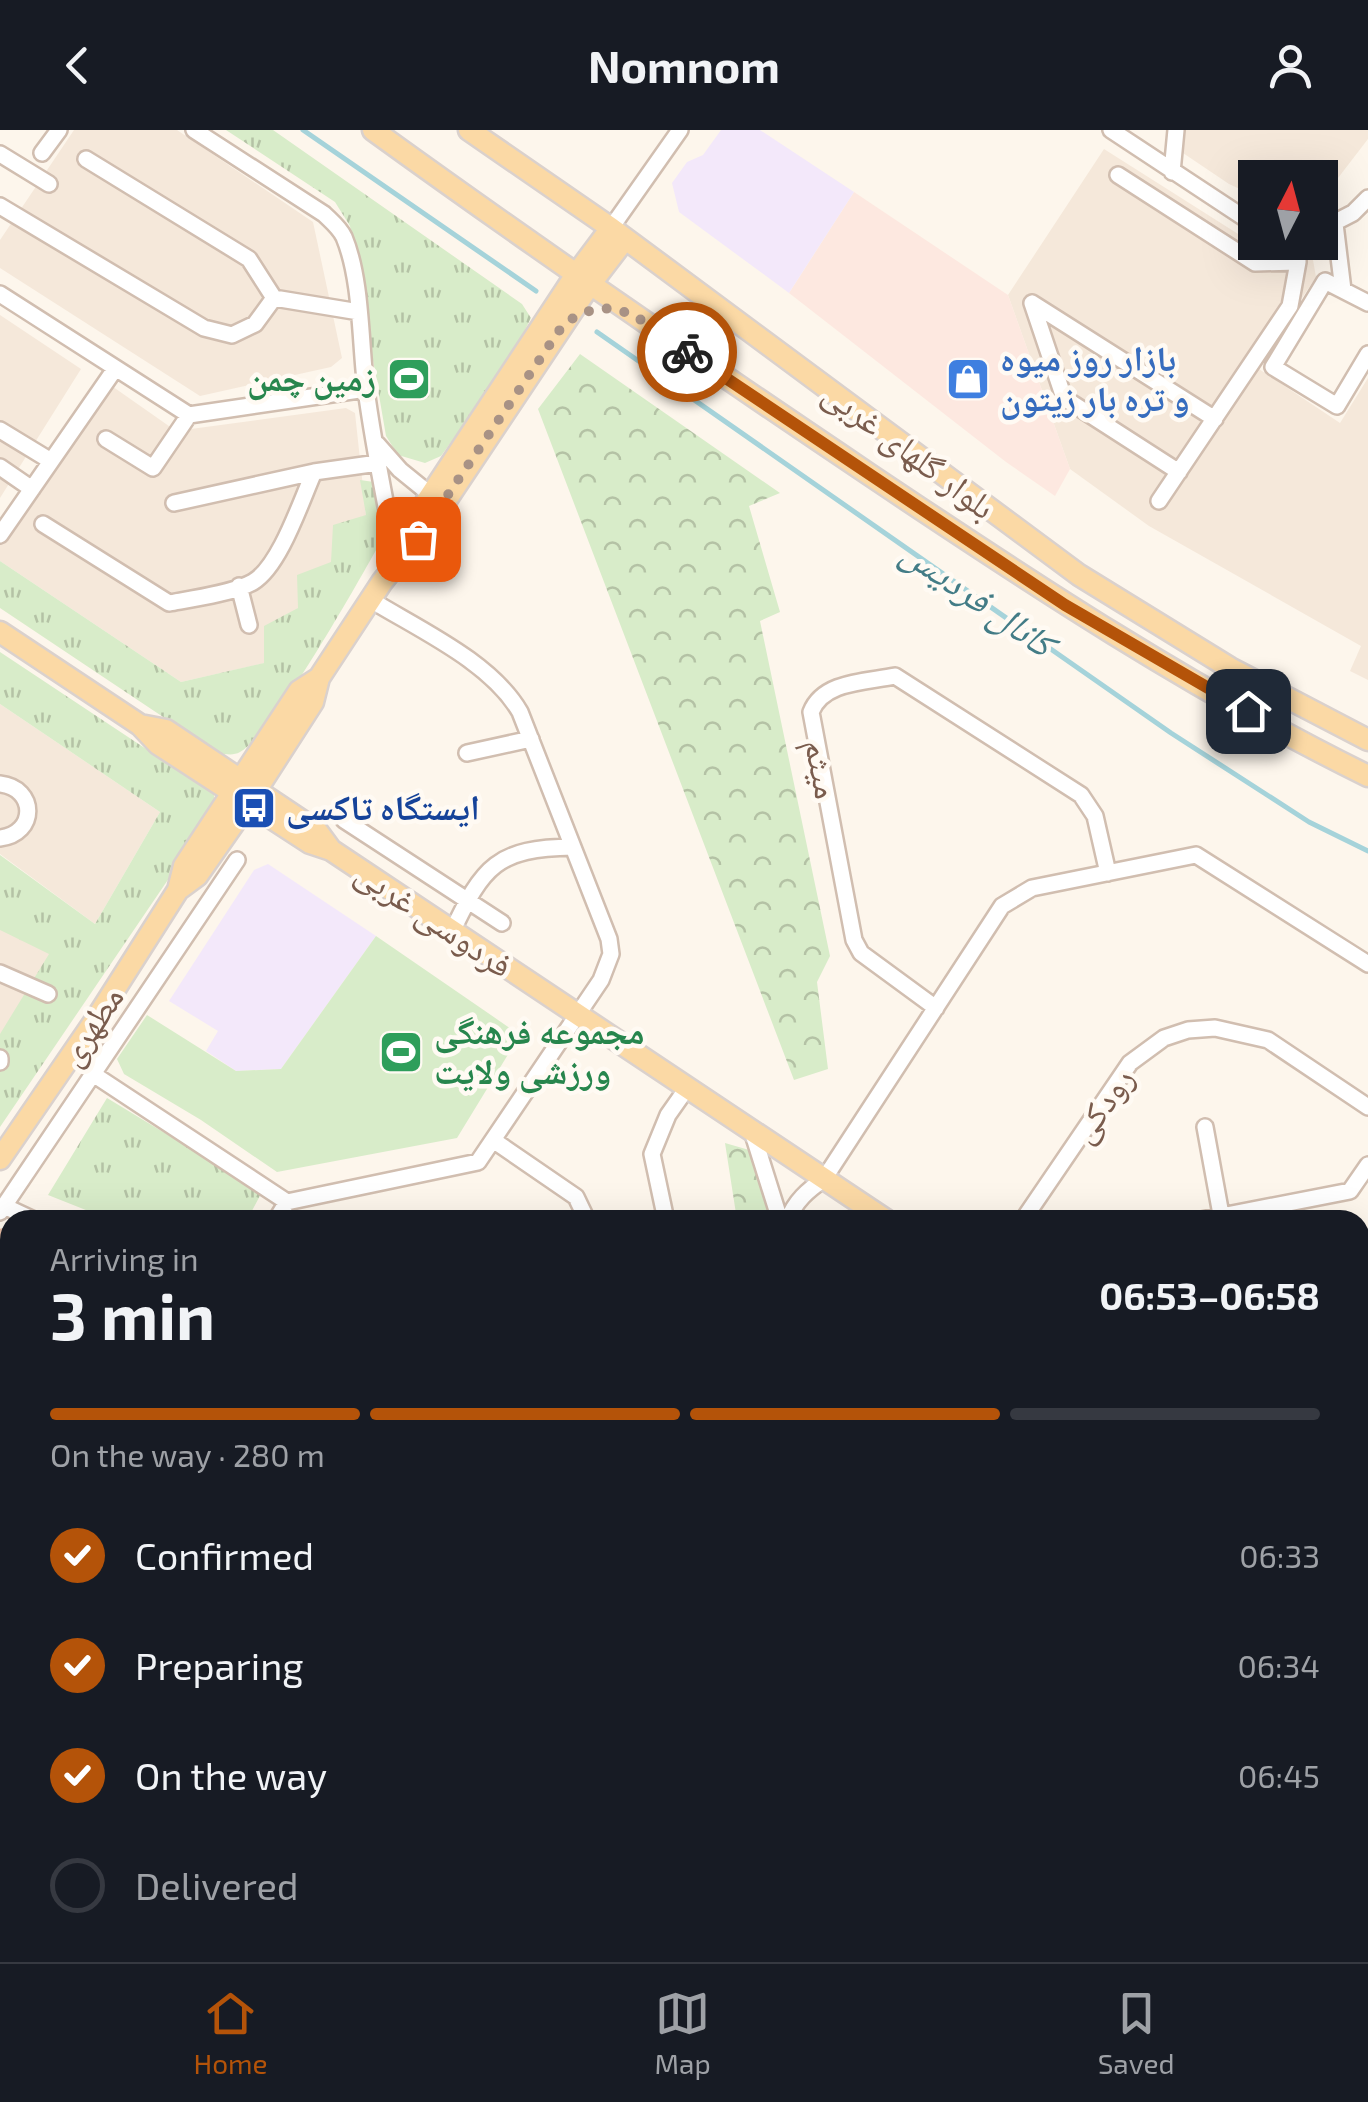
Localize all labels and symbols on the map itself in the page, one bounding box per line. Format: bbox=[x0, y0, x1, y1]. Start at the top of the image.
north arrow bbox=[1238, 160, 1338, 260]
courier bbox=[637, 302, 737, 402]
place label: بازار روز میوه و تره بار زیتون bbox=[1000, 336, 1190, 420]
place label: زمین چمن bbox=[247, 356, 376, 401]
sports icon: زمین چمن bbox=[386, 356, 432, 402]
shop icon: بازار روز میوه و تره بار زیتون bbox=[945, 356, 991, 402]
street label: بلوار گلهای غربی bbox=[815, 370, 1004, 528]
pin bbox=[376, 497, 461, 582]
water label: کانال فردیس bbox=[893, 527, 1069, 671]
pin bbox=[1206, 669, 1291, 754]
street label: میثم bbox=[794, 735, 850, 803]
bus stop icon: ایستگاه تاکسی bbox=[231, 785, 277, 831]
place label: ایستگاه تاکسی bbox=[286, 785, 480, 830]
street label: فردوسی غربی bbox=[348, 850, 522, 987]
street label: مطهری bbox=[48, 977, 133, 1074]
place label: مجموعه فرهنگی ورزشی ولایت bbox=[434, 1009, 645, 1094]
sports icon: مجموعه فرهنگی ورزشی ولایت bbox=[378, 1029, 424, 1075]
street label: رودکی bbox=[1059, 1058, 1143, 1151]

